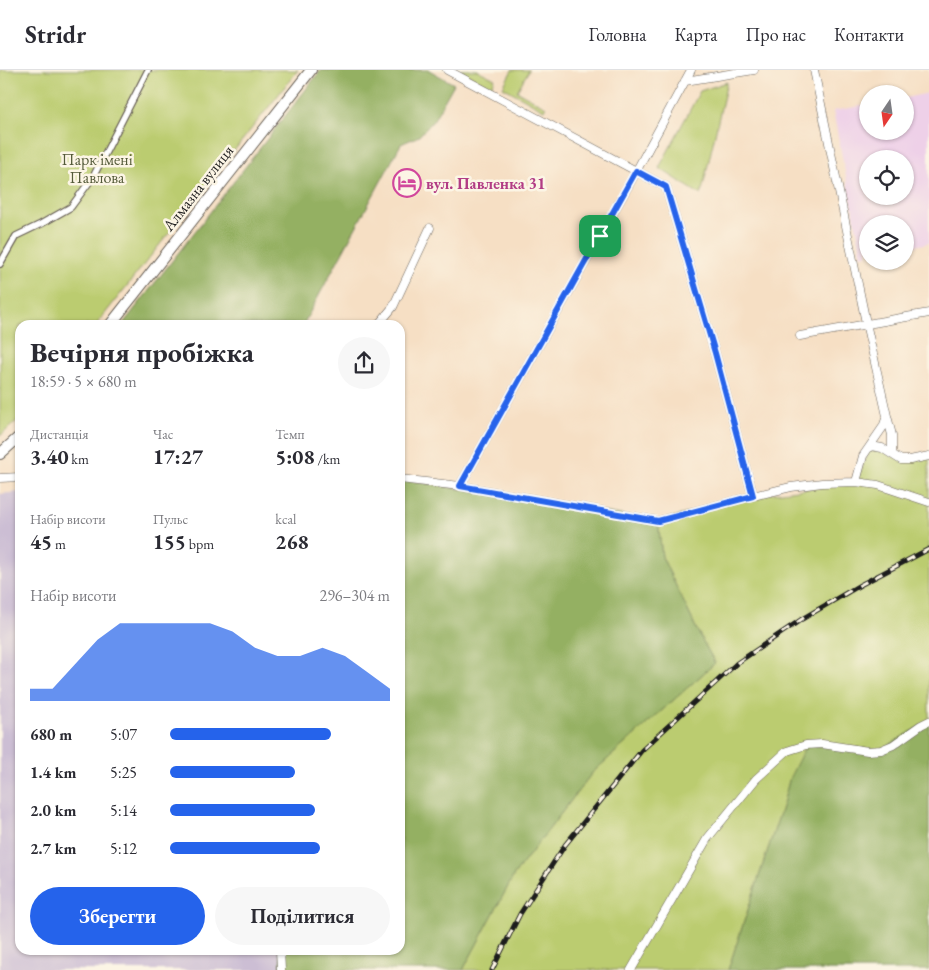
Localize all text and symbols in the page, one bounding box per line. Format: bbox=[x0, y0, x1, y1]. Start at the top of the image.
text: Stridr bbox=[25, 19, 86, 50]
text: Головна bbox=[589, 23, 646, 46]
text: Карта bbox=[674, 23, 717, 46]
text: Про нас bbox=[745, 23, 806, 46]
text: Контакти bbox=[834, 23, 904, 46]
north arrow bbox=[859, 85, 914, 140]
map controls bbox=[859, 85, 914, 270]
street label: Алмазна вулиця bbox=[157, 141, 238, 236]
park label: Парк імені Павлова bbox=[61, 149, 133, 188]
button: locate bbox=[859, 150, 914, 205]
hotel icon: вул. Павленка 31 bbox=[392, 168, 422, 198]
place label: вул. Павленка 31 bbox=[426, 173, 545, 194]
pin bbox=[579, 215, 621, 257]
button: layers bbox=[859, 215, 914, 270]
icon: arrive bbox=[586, 222, 614, 250]
text: Вечірня пробіжка bbox=[30, 334, 254, 370]
button: share bbox=[338, 337, 390, 389]
text: 18:59 · 5 × 680 m bbox=[30, 371, 137, 392]
text: Дистанція bbox=[30, 425, 88, 443]
text: Час bbox=[153, 425, 173, 443]
text: Темп bbox=[275, 425, 305, 443]
text: 3.40 bbox=[30, 443, 69, 470]
text: 17:27 bbox=[153, 443, 203, 470]
text: 5:08 bbox=[275, 443, 315, 470]
text: km bbox=[69, 450, 89, 468]
text: /km bbox=[315, 450, 340, 468]
text: Набір висоти bbox=[30, 510, 106, 528]
text: Пульс bbox=[153, 510, 188, 528]
text: kcal bbox=[275, 510, 296, 528]
text: 45 bbox=[30, 528, 52, 555]
text: 155 bbox=[153, 528, 186, 555]
text: 268 bbox=[275, 528, 309, 555]
text: m bbox=[52, 535, 66, 553]
text: bpm bbox=[186, 535, 214, 553]
text: Набір висоти bbox=[30, 585, 116, 606]
text: 296–304 m bbox=[319, 585, 390, 606]
text: 680 m bbox=[30, 724, 72, 745]
text: 5:07 bbox=[110, 724, 137, 745]
text: 1.4 km bbox=[30, 762, 76, 783]
text: 5:25 bbox=[110, 762, 137, 783]
text: 2.0 km bbox=[30, 800, 76, 821]
text: 5:14 bbox=[110, 800, 137, 821]
text: 2.7 km bbox=[30, 838, 76, 859]
text: 5:12 bbox=[110, 838, 137, 859]
button: Зберегти bbox=[30, 887, 205, 945]
button: Поділитися bbox=[215, 887, 390, 945]

